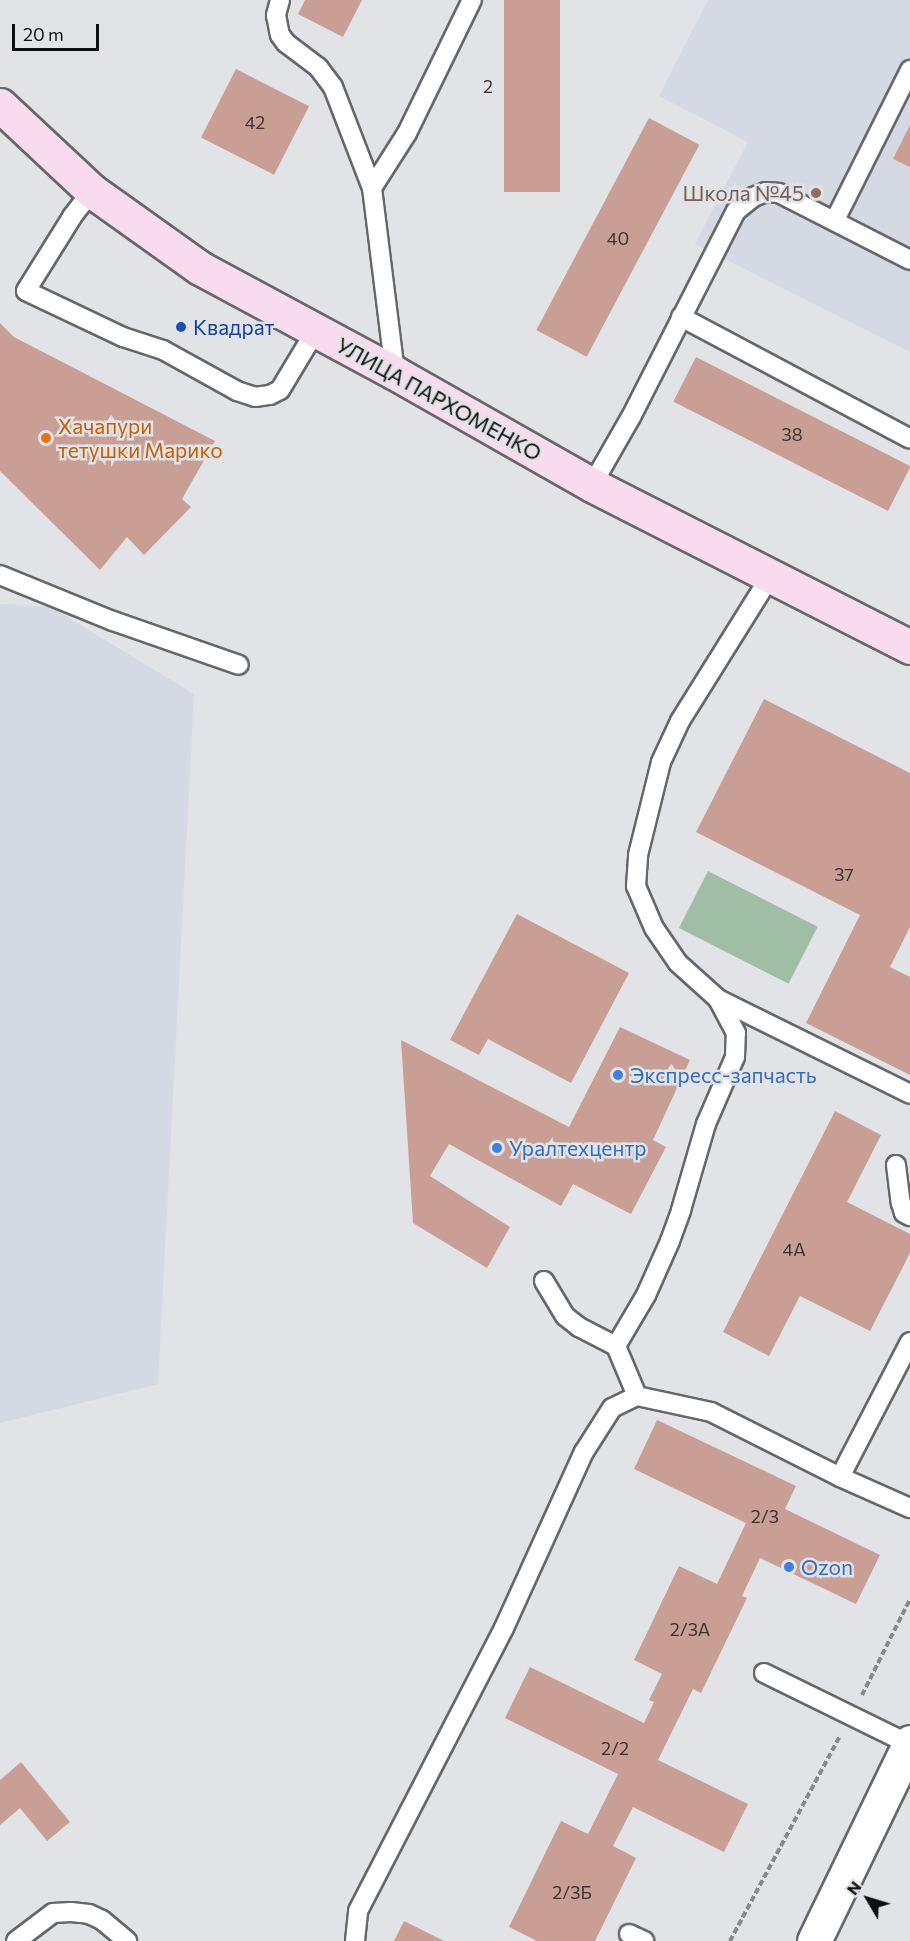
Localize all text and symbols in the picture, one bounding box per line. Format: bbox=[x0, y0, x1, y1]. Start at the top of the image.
scale bar bbox=[15, 12, 102, 50]
text: 20 m bbox=[23, 23, 64, 45]
house number: 2 bbox=[483, 75, 493, 97]
house number: 42 bbox=[245, 111, 265, 133]
place label: Школа №45 bbox=[683, 180, 804, 206]
marker: Школа №45 bbox=[809, 186, 823, 200]
house number: 40 bbox=[607, 227, 629, 249]
place label: Квадрат bbox=[193, 314, 274, 340]
marker: Квадрат bbox=[174, 320, 188, 334]
street label: УЛИЦА ПАРХОМЕНКО bbox=[332, 332, 546, 466]
place label: Хачапури тетушки Марико bbox=[58, 413, 223, 463]
house number: 38 bbox=[781, 423, 803, 445]
marker: Хачапури тетушки Марико bbox=[39, 431, 53, 445]
house number: 37 bbox=[834, 863, 854, 885]
place label: Экспресс-запчасть bbox=[630, 1062, 817, 1088]
marker: Экспресс-запчасть bbox=[611, 1068, 625, 1082]
place label: Уралтехцентр bbox=[509, 1135, 647, 1161]
marker: Уралтехцентр bbox=[490, 1141, 504, 1155]
house number: 4А bbox=[782, 1238, 806, 1260]
house number: 2/3 bbox=[751, 1505, 779, 1527]
place label: Ozon bbox=[801, 1554, 853, 1580]
marker: Ozon bbox=[782, 1560, 796, 1574]
house number: 2/3А bbox=[670, 1618, 710, 1640]
house number: 2/2 bbox=[601, 1737, 629, 1759]
north arrow bbox=[838, 1869, 898, 1929]
text: N bbox=[842, 1877, 865, 1898]
house number: 2/3Б bbox=[552, 1881, 592, 1903]

